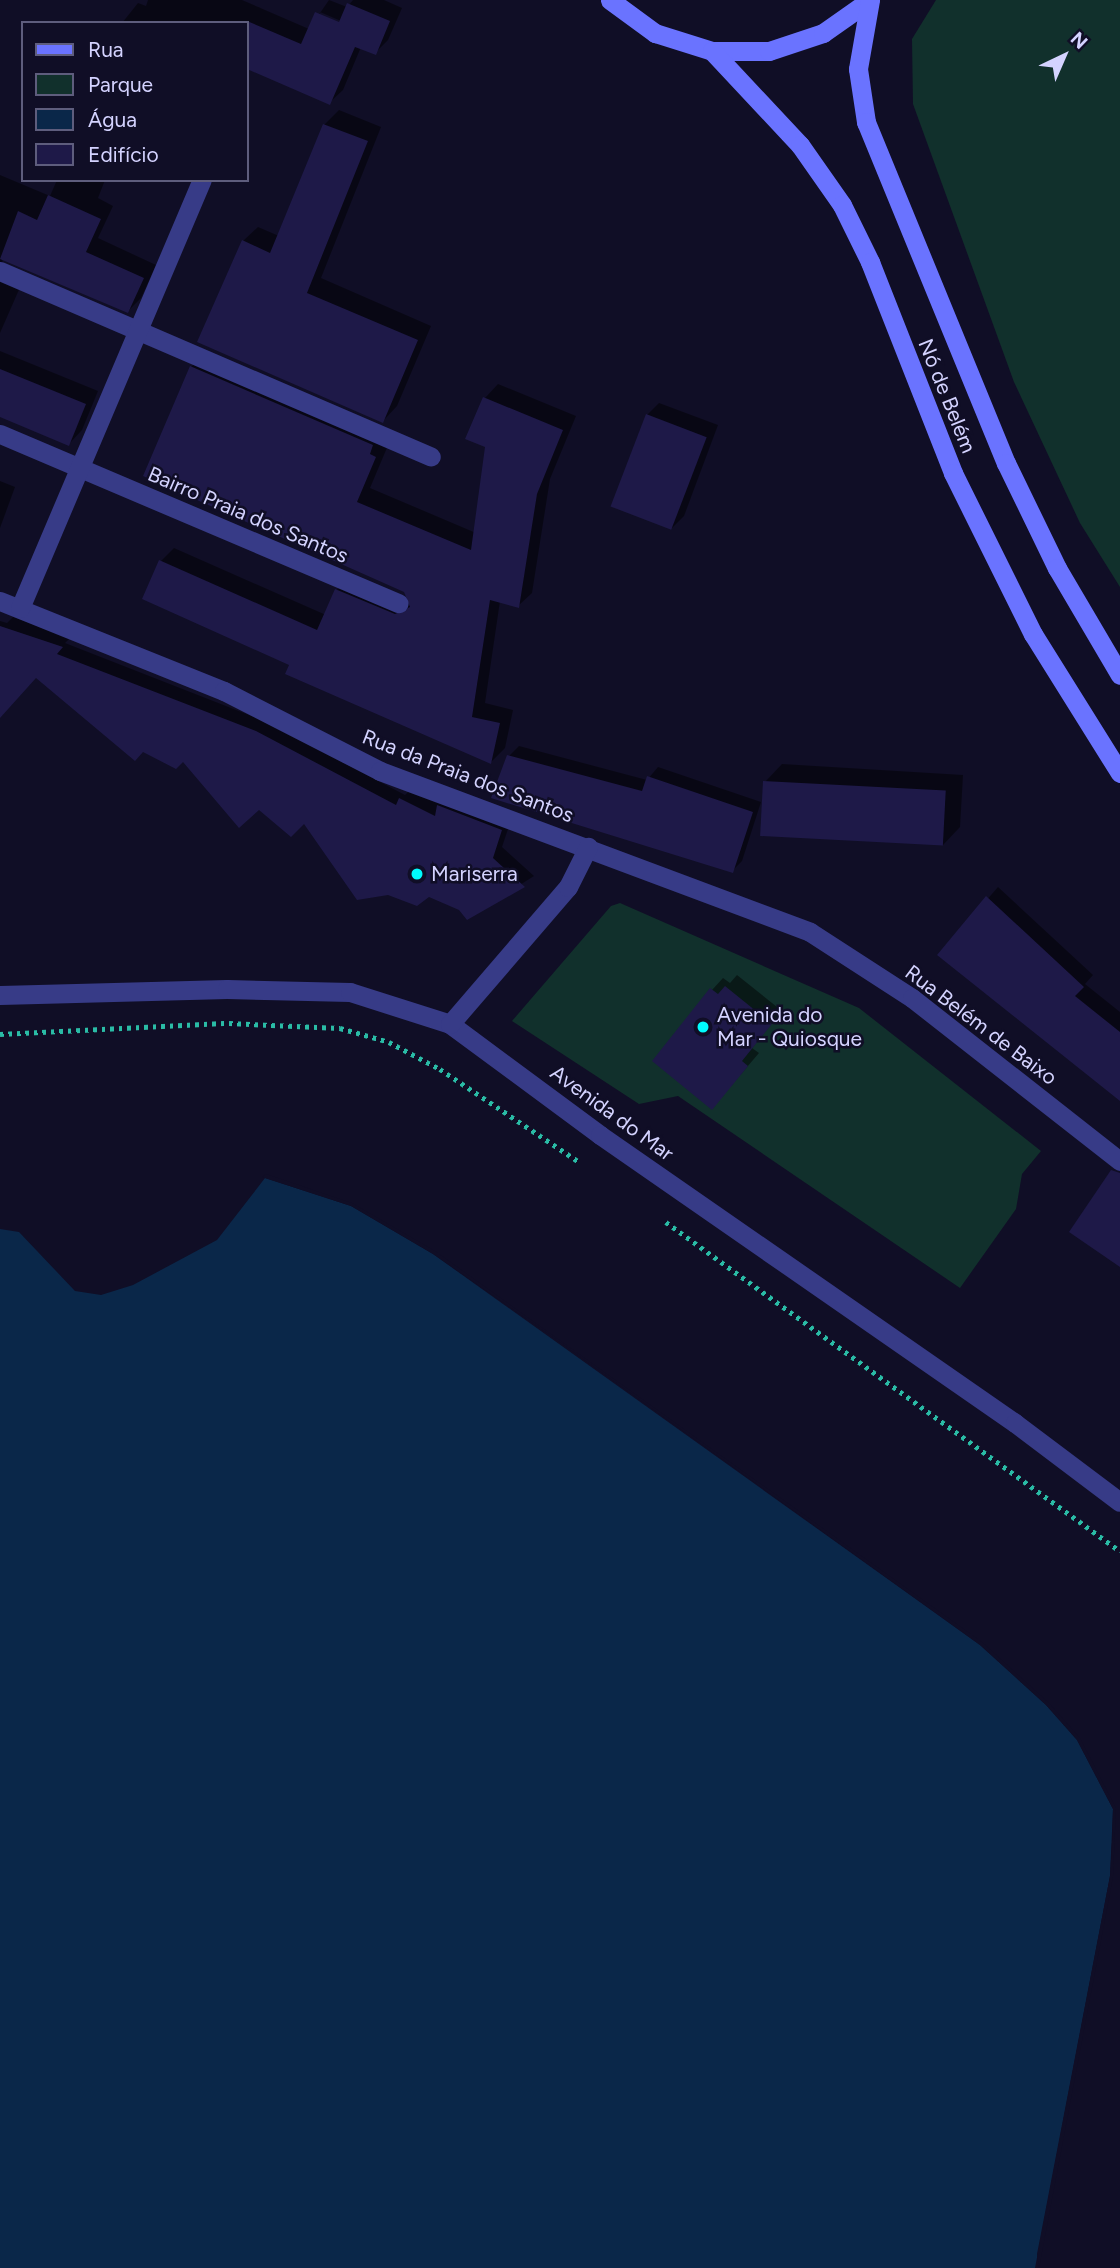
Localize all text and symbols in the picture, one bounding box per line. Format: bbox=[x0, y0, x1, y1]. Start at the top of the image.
legend bbox=[21, 21, 248, 182]
north arrow bbox=[1029, 21, 1099, 91]
text: N bbox=[1066, 27, 1092, 54]
text: Rua bbox=[88, 37, 124, 62]
text: Parque bbox=[88, 72, 153, 97]
text: Água bbox=[88, 107, 137, 132]
text: Edifício bbox=[88, 142, 159, 167]
street label: Nó de Belém bbox=[913, 335, 981, 457]
street label: Bairro Praia dos Santos bbox=[144, 461, 352, 569]
street label: Rua da Praia dos Santos bbox=[359, 724, 577, 828]
place label: Mariserra bbox=[431, 861, 518, 887]
marker: Mariserra bbox=[409, 866, 425, 882]
street label: Rua Belém de Baixo bbox=[900, 960, 1062, 1090]
place label: Avenida do Mar - Quiosque bbox=[717, 1002, 862, 1052]
marker: Avenida do Mar - Quiosque bbox=[695, 1019, 711, 1035]
street label: Avenida do Mar bbox=[545, 1060, 679, 1166]

